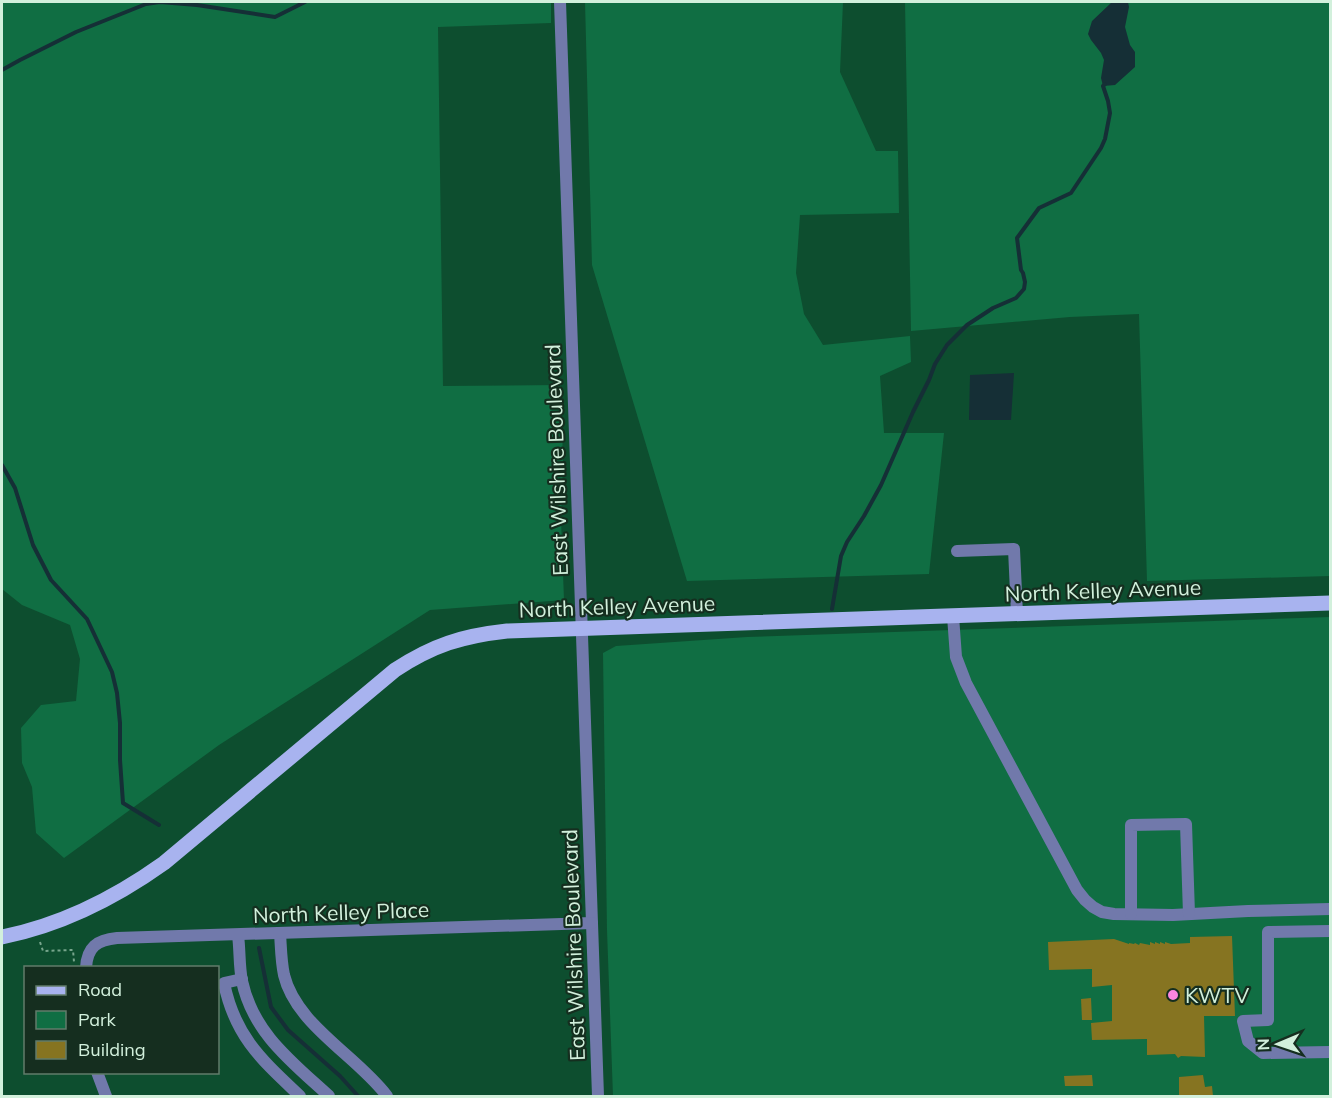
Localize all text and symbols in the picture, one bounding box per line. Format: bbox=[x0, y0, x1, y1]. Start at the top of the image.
street label: East Wilshire Boulevard bbox=[539, 344, 573, 576]
street label: North Kelley Avenue bbox=[1004, 574, 1202, 606]
street label: North Kelley Avenue bbox=[518, 590, 716, 622]
street label: East Wilshire Boulevard bbox=[556, 829, 590, 1061]
street label: North Kelley Place bbox=[252, 896, 430, 928]
legend bbox=[24, 966, 219, 1074]
text: Road bbox=[78, 978, 122, 1001]
place label: KWTV bbox=[1185, 982, 1250, 1008]
marker: KWTV bbox=[1166, 988, 1180, 1002]
text: Park bbox=[78, 1008, 117, 1031]
north arrow bbox=[1248, 1014, 1308, 1074]
text: Building bbox=[78, 1038, 146, 1061]
text: N bbox=[1253, 1038, 1273, 1051]

